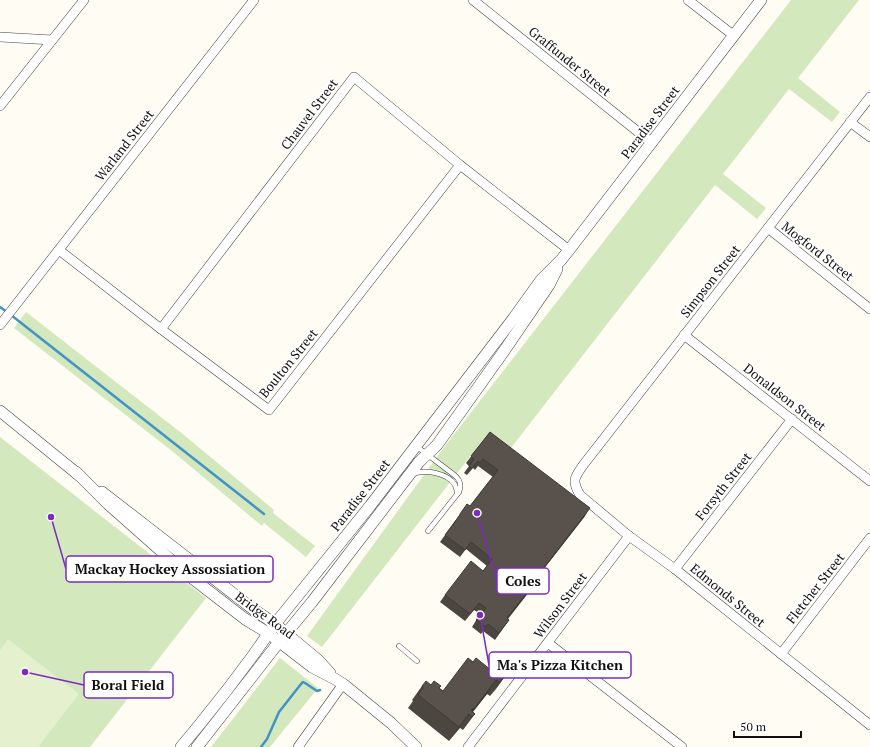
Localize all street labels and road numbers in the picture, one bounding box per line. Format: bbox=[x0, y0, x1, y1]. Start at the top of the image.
street label: Graffunder Street bbox=[525, 22, 615, 100]
street label: Chauvel Street bbox=[276, 75, 342, 153]
street label: Paradise Street bbox=[617, 82, 683, 162]
street label: Warland Street bbox=[90, 105, 158, 184]
street label: Mogford Street bbox=[778, 217, 858, 285]
street label: Simpson Street bbox=[676, 241, 744, 321]
street label: Boulton Street bbox=[255, 325, 322, 401]
street label: Donaldson Street bbox=[740, 359, 830, 435]
street label: Forsyth Street bbox=[691, 448, 755, 524]
street label: Paradise Street bbox=[326, 455, 394, 535]
street label: Fletcher Street bbox=[782, 549, 848, 627]
street label: Edmonds Street bbox=[687, 559, 769, 631]
street label: Wilson Street bbox=[529, 568, 591, 642]
street label: Bridge Road bbox=[232, 587, 298, 643]

